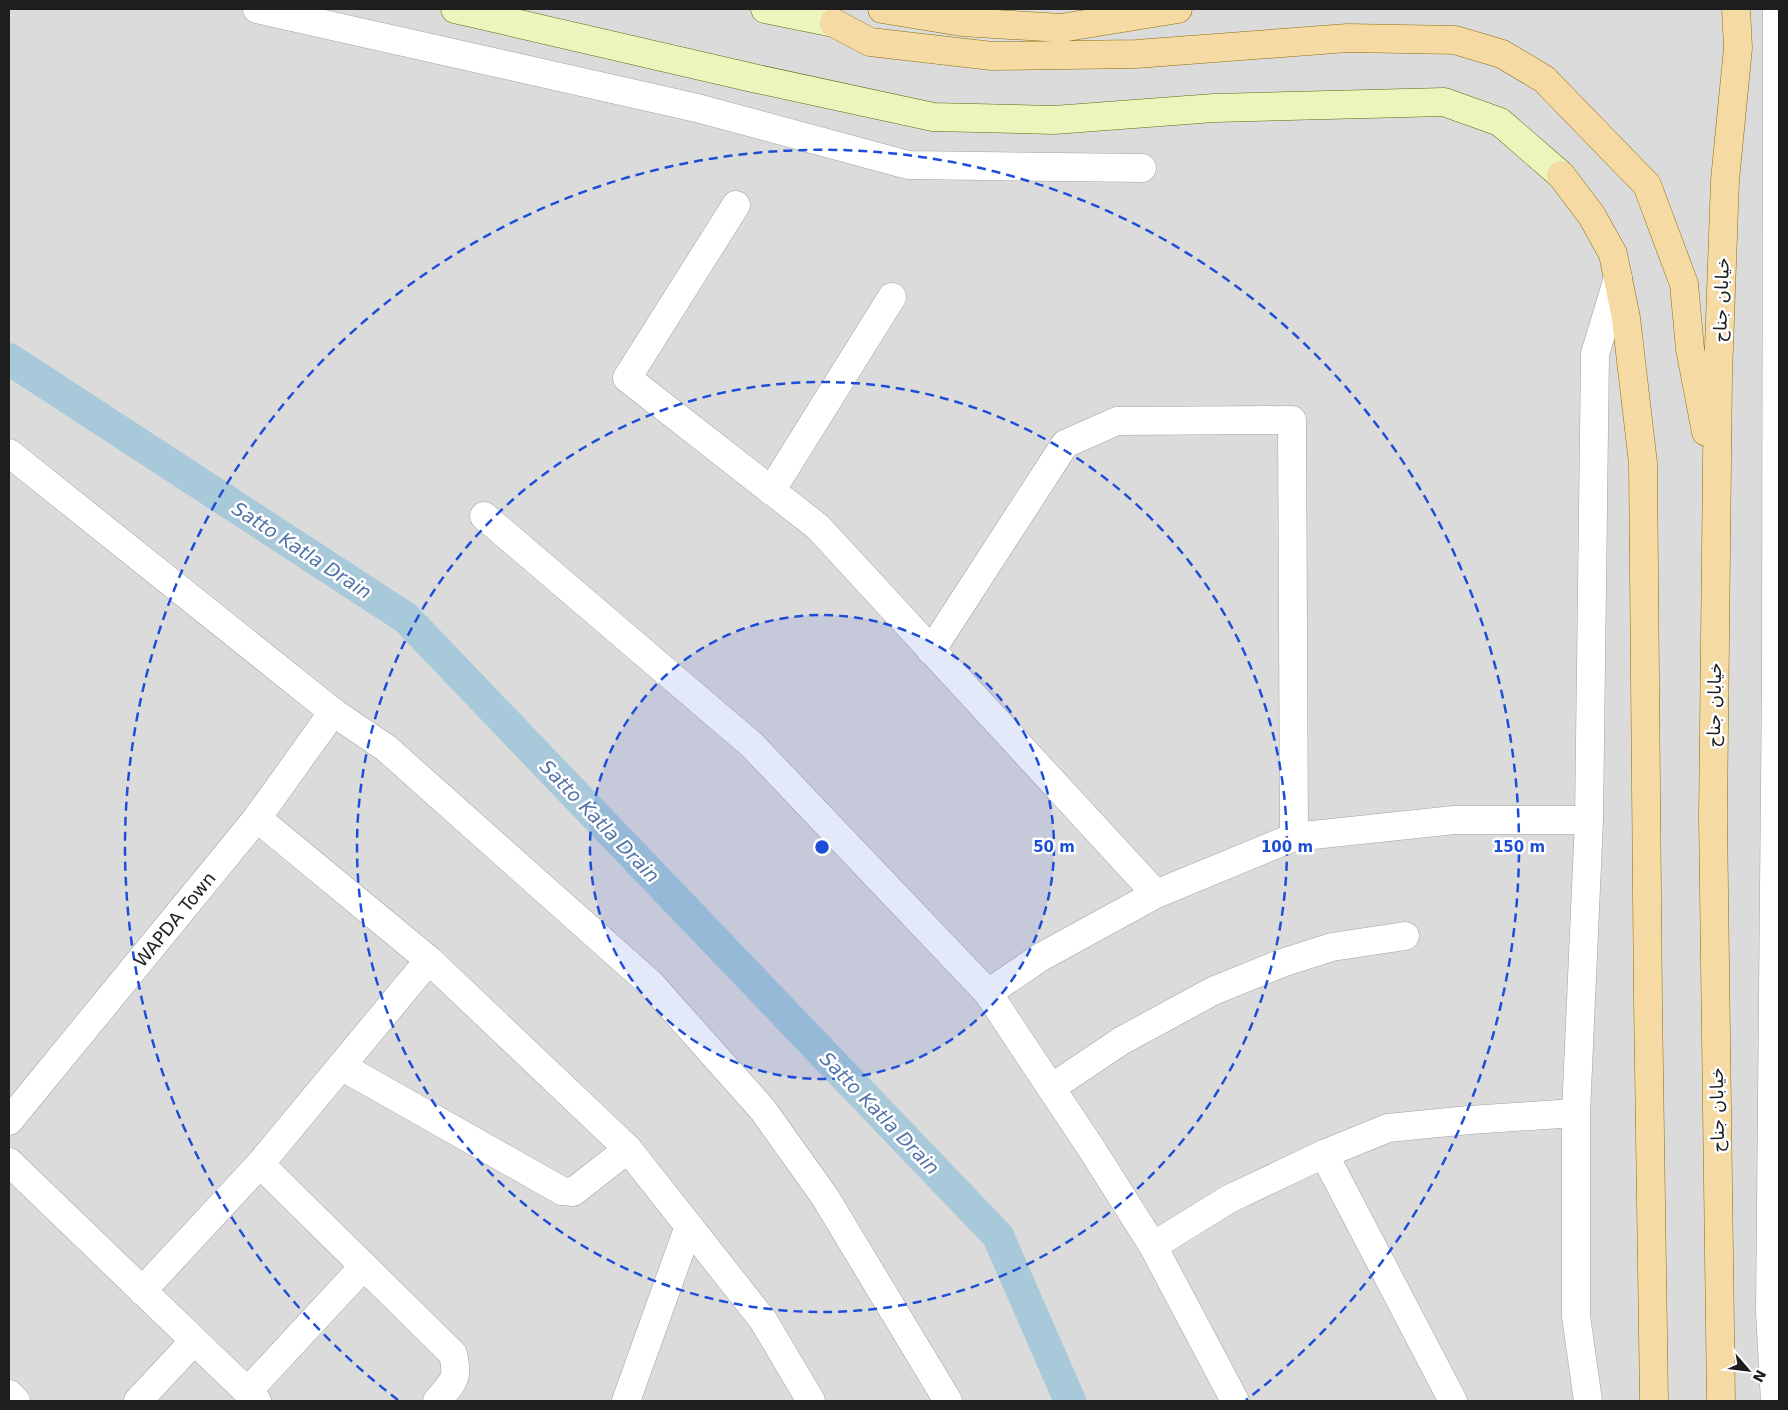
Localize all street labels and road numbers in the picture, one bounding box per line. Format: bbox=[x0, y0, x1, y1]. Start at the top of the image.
street label: خیابان جناح bbox=[1709, 257, 1734, 343]
street label: خیابان جناح bbox=[1703, 662, 1726, 748]
street label: WAPDA Town bbox=[129, 867, 219, 971]
street label: خیابان جناح bbox=[1706, 1067, 1729, 1153]

